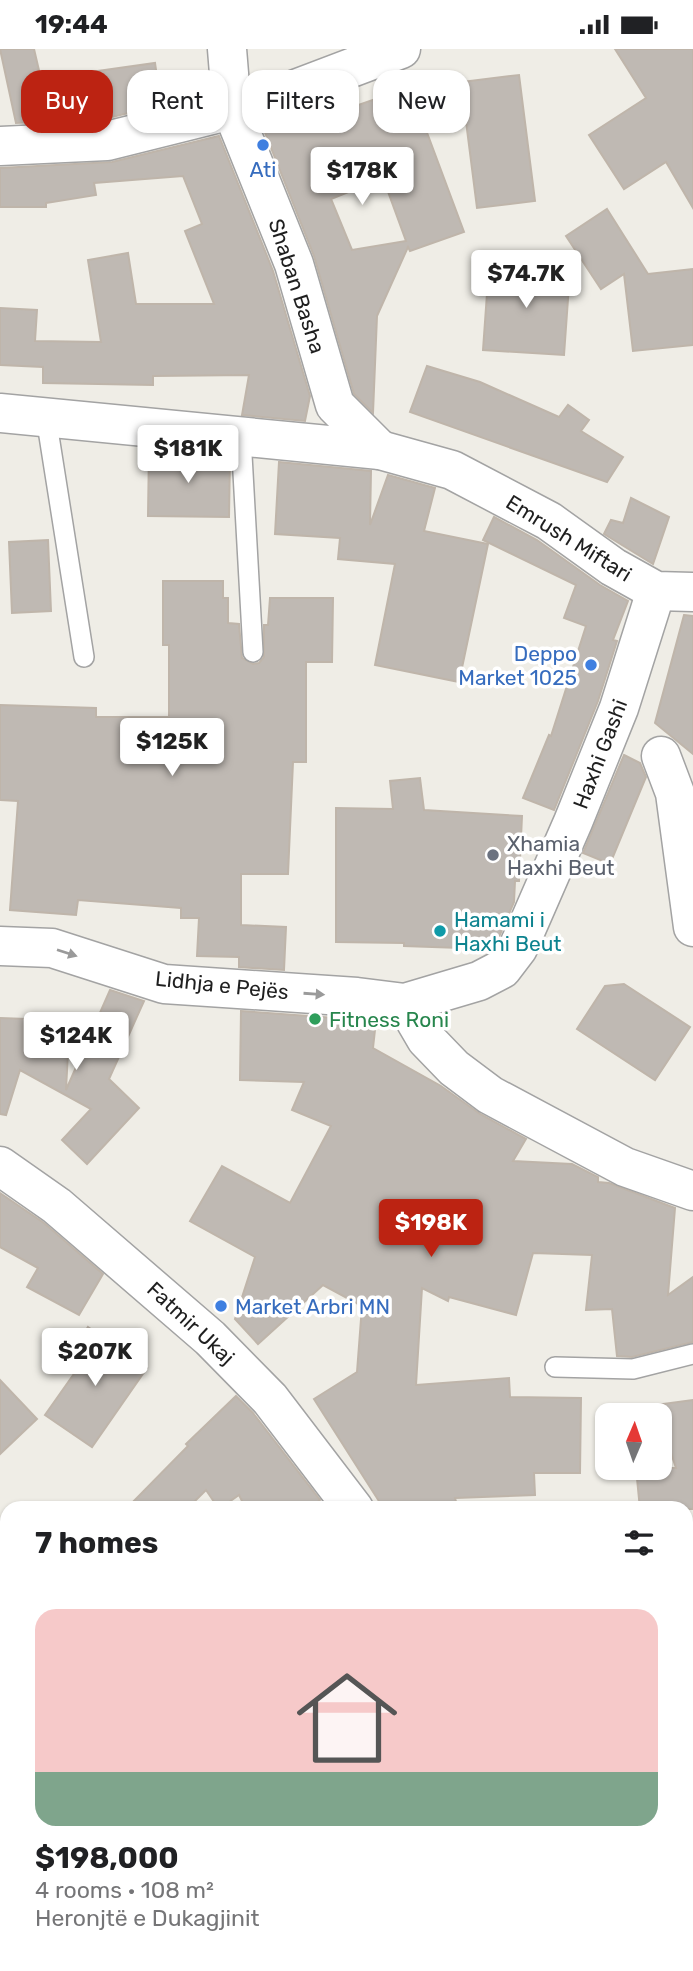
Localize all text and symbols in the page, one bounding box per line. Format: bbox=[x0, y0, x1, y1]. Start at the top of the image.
text: 19:44 bbox=[35, 9, 108, 40]
chip: Buy bbox=[21, 70, 113, 133]
chip: Rent bbox=[127, 70, 228, 133]
chip: Filters bbox=[242, 70, 359, 133]
chip: New bbox=[373, 70, 470, 133]
marker: Ati bbox=[255, 137, 271, 153]
pin: $178K bbox=[313, 148, 411, 207]
text: $178K bbox=[327, 156, 397, 184]
place label: Ati bbox=[250, 157, 276, 182]
street label: Shaban Basha bbox=[263, 216, 331, 356]
pin: $74.7K bbox=[469, 251, 583, 310]
text: $74.7K bbox=[487, 259, 565, 287]
pin: $181K bbox=[139, 425, 237, 485]
text: $181K bbox=[153, 434, 223, 462]
street label: Emrush Miftari bbox=[502, 489, 636, 587]
place label: Deppo Market 1025 bbox=[458, 641, 577, 690]
marker: Deppo Market 1025 bbox=[583, 657, 599, 673]
street label: Haxhi Gashi bbox=[568, 696, 632, 812]
pin: $125K bbox=[123, 719, 221, 778]
text: $125K bbox=[136, 727, 208, 755]
place label: Xhamia Haxhi Beut bbox=[507, 831, 615, 880]
marker: Xhamia Haxhi Beut bbox=[485, 847, 501, 863]
place label: Hamami i Haxhi Beut bbox=[454, 907, 562, 956]
marker: Hamami i Haxhi Beut bbox=[432, 923, 448, 939]
one-way arrow bbox=[57, 948, 78, 958]
street label: Lidhja e Pejës bbox=[154, 966, 290, 1004]
one-way arrow bbox=[303, 989, 325, 1000]
place label: Fitness Roni bbox=[329, 1007, 449, 1032]
marker: Fitness Roni bbox=[307, 1011, 323, 1027]
pin: $124K bbox=[27, 1013, 125, 1072]
text: $124K bbox=[40, 1021, 112, 1049]
pin: $198K bbox=[382, 1199, 480, 1259]
text: $198K bbox=[395, 1208, 467, 1236]
street label: Fatmir Ukaj bbox=[142, 1276, 240, 1370]
place label: Market Arbri MN bbox=[235, 1294, 390, 1319]
marker: Market Arbri MN bbox=[213, 1298, 229, 1314]
pin: $207K bbox=[46, 1329, 144, 1388]
text: $207K bbox=[58, 1337, 132, 1365]
north arrow bbox=[595, 1403, 672, 1481]
map controls bbox=[595, 1403, 672, 1480]
icon: filters bbox=[620, 1524, 658, 1562]
text: 7 homes bbox=[35, 1525, 158, 1561]
icon: home bbox=[284, 1655, 410, 1781]
text: $198,000 bbox=[35, 1840, 179, 1876]
text: 4 rooms · 108 m² bbox=[35, 1876, 214, 1904]
text: Heronjtë e Dukagjinit bbox=[35, 1904, 260, 1932]

